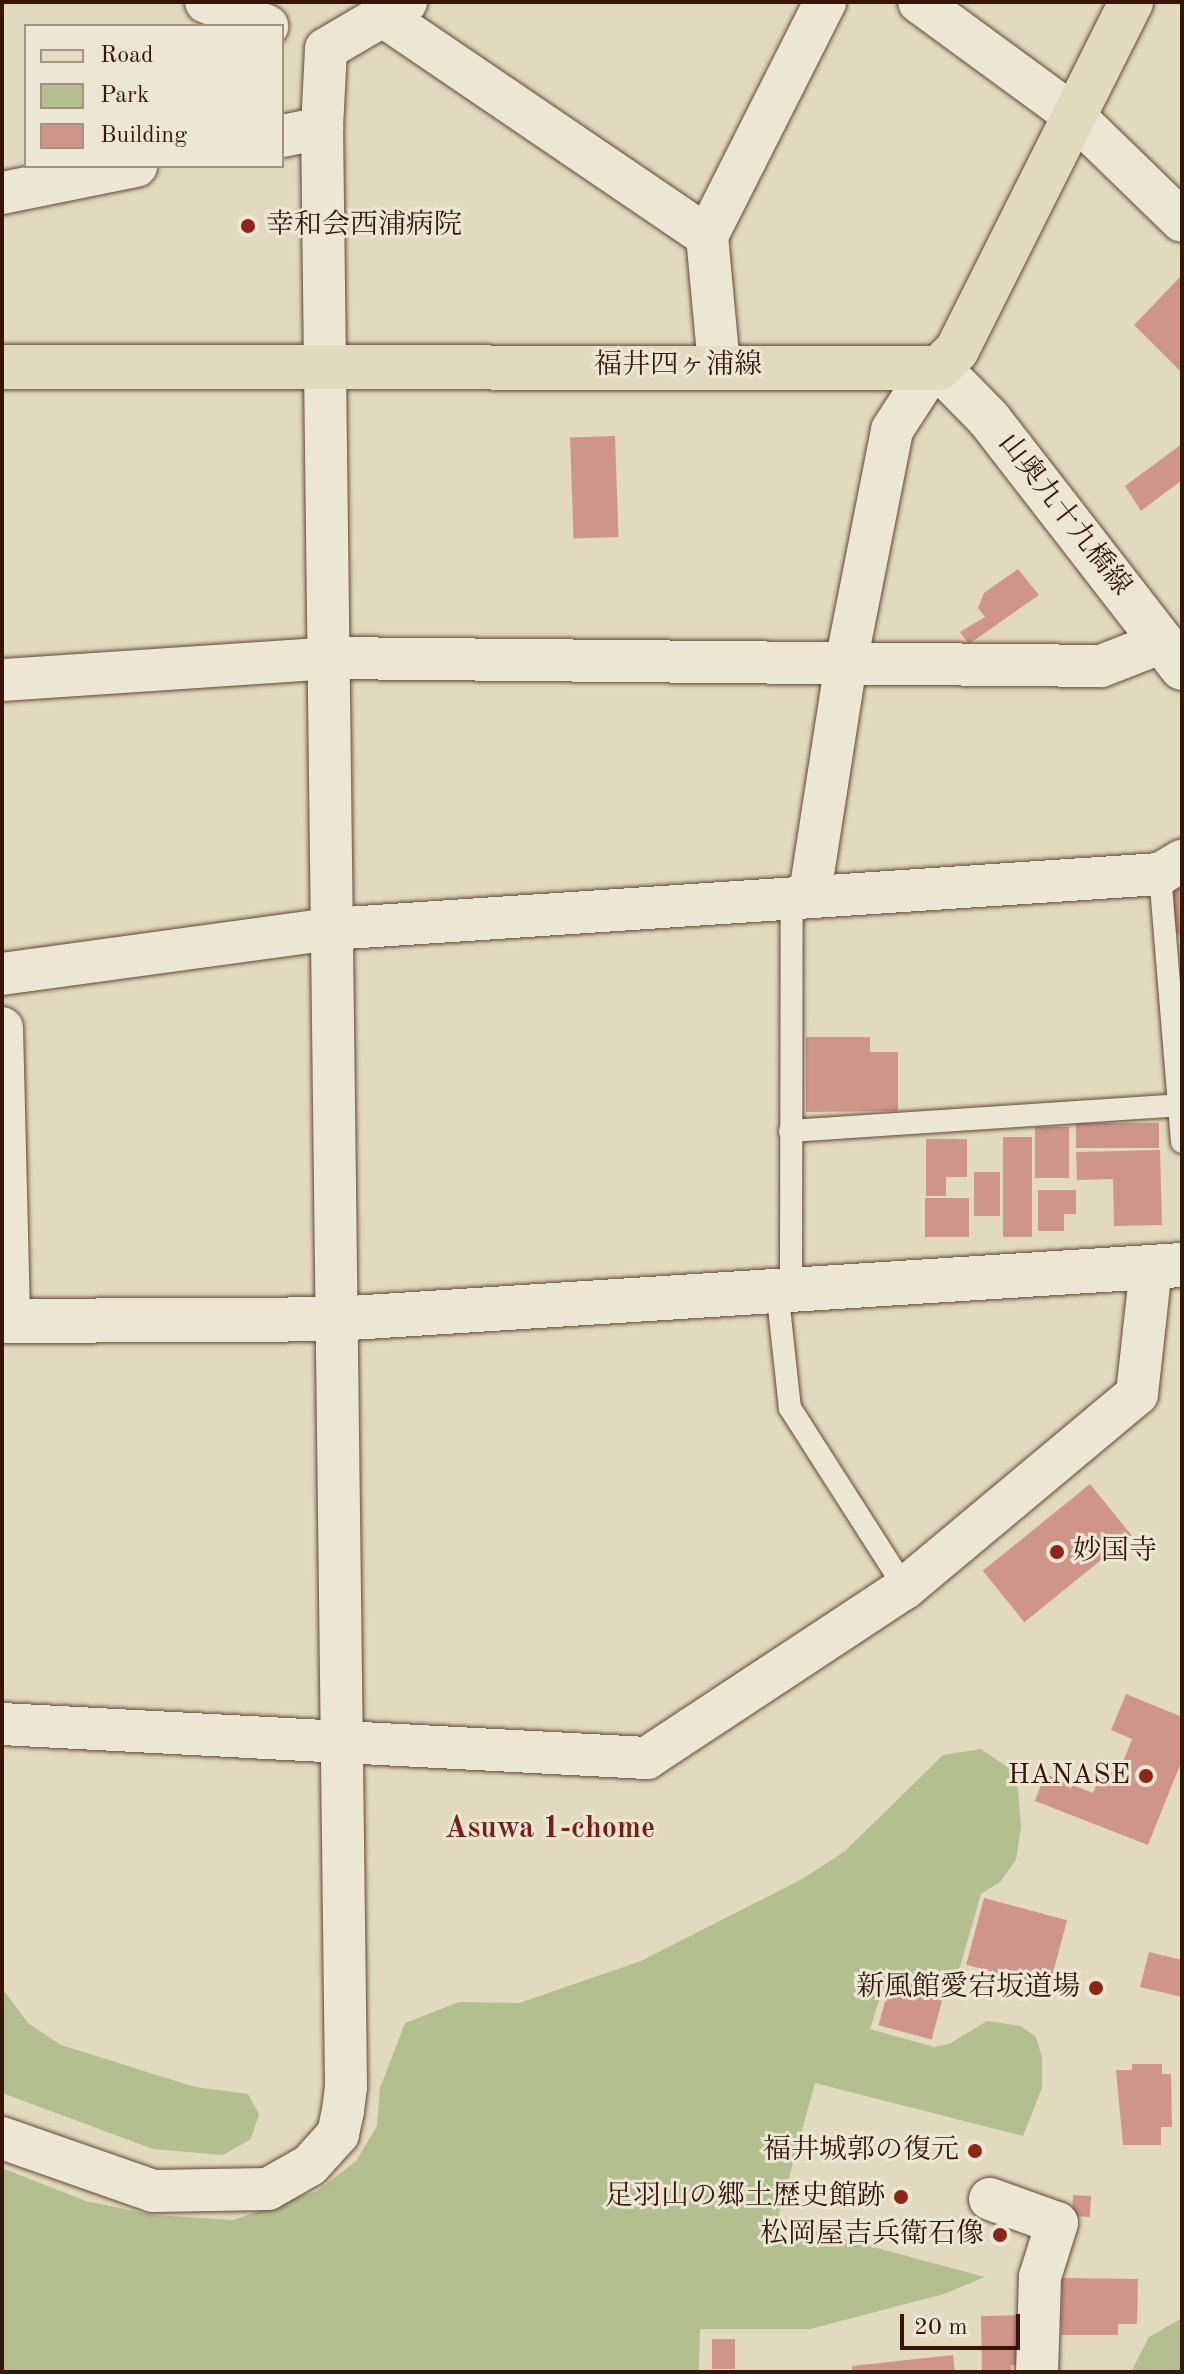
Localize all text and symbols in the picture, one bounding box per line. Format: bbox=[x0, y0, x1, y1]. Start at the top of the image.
legend bbox=[24, 24, 284, 168]
text: Road bbox=[100, 44, 153, 68]
text: Park bbox=[100, 84, 149, 108]
text: Building bbox=[100, 124, 187, 148]
place label: 幸和会西浦病院 bbox=[266, 209, 462, 243]
marker: 幸和会西浦病院 bbox=[237, 215, 259, 237]
street label: 福井四ヶ浦線 bbox=[594, 349, 762, 383]
street label: 山奥九十九橋線 bbox=[990, 427, 1138, 603]
place label: 妙国寺 bbox=[1073, 1535, 1157, 1569]
marker: 妙国寺 bbox=[1048, 1543, 1066, 1561]
place label: HANASE bbox=[1008, 1759, 1130, 1793]
marker: HANASE bbox=[1137, 1767, 1155, 1785]
district label: Asuwa 1-chome bbox=[445, 1811, 655, 1847]
place label: 新風館愛宕坂道場 bbox=[856, 1971, 1080, 2005]
marker: 新風館愛宕坂道場 bbox=[1087, 1979, 1105, 1997]
place label: 福井城郭の復元 bbox=[763, 2134, 959, 2168]
marker: 福井城郭の復元 bbox=[966, 2142, 984, 2160]
place label: 足羽山の郷土歴史館跡 bbox=[605, 2180, 885, 2214]
marker: 足羽山の郷土歴史館跡 bbox=[892, 2188, 910, 2206]
place label: 松岡屋吉兵衛石像 bbox=[760, 2218, 984, 2252]
marker: 松岡屋吉兵衛石像 bbox=[991, 2226, 1009, 2244]
scale bar bbox=[904, 2298, 1024, 2348]
text: 20 m bbox=[914, 2316, 968, 2340]

